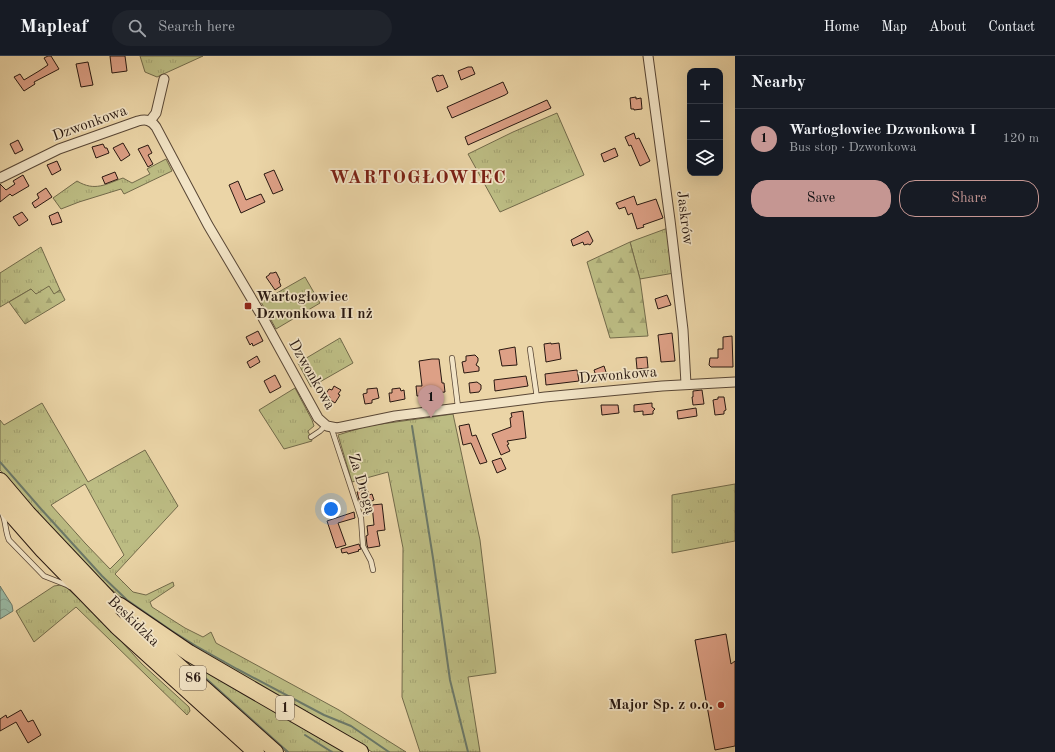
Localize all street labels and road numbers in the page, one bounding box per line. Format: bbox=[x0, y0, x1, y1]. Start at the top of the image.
street label: Dzwonkowa bbox=[51, 103, 130, 144]
street label: Jaskrów bbox=[673, 190, 695, 246]
street label: Dzwonkowa bbox=[285, 337, 337, 413]
street label: Dzwonkowa bbox=[578, 365, 658, 387]
street label: Za Drogą bbox=[345, 452, 377, 516]
street label: Beskidzka bbox=[104, 594, 162, 650]
road number: 86 bbox=[180, 666, 206, 690]
road number: 1 bbox=[276, 696, 294, 720]

